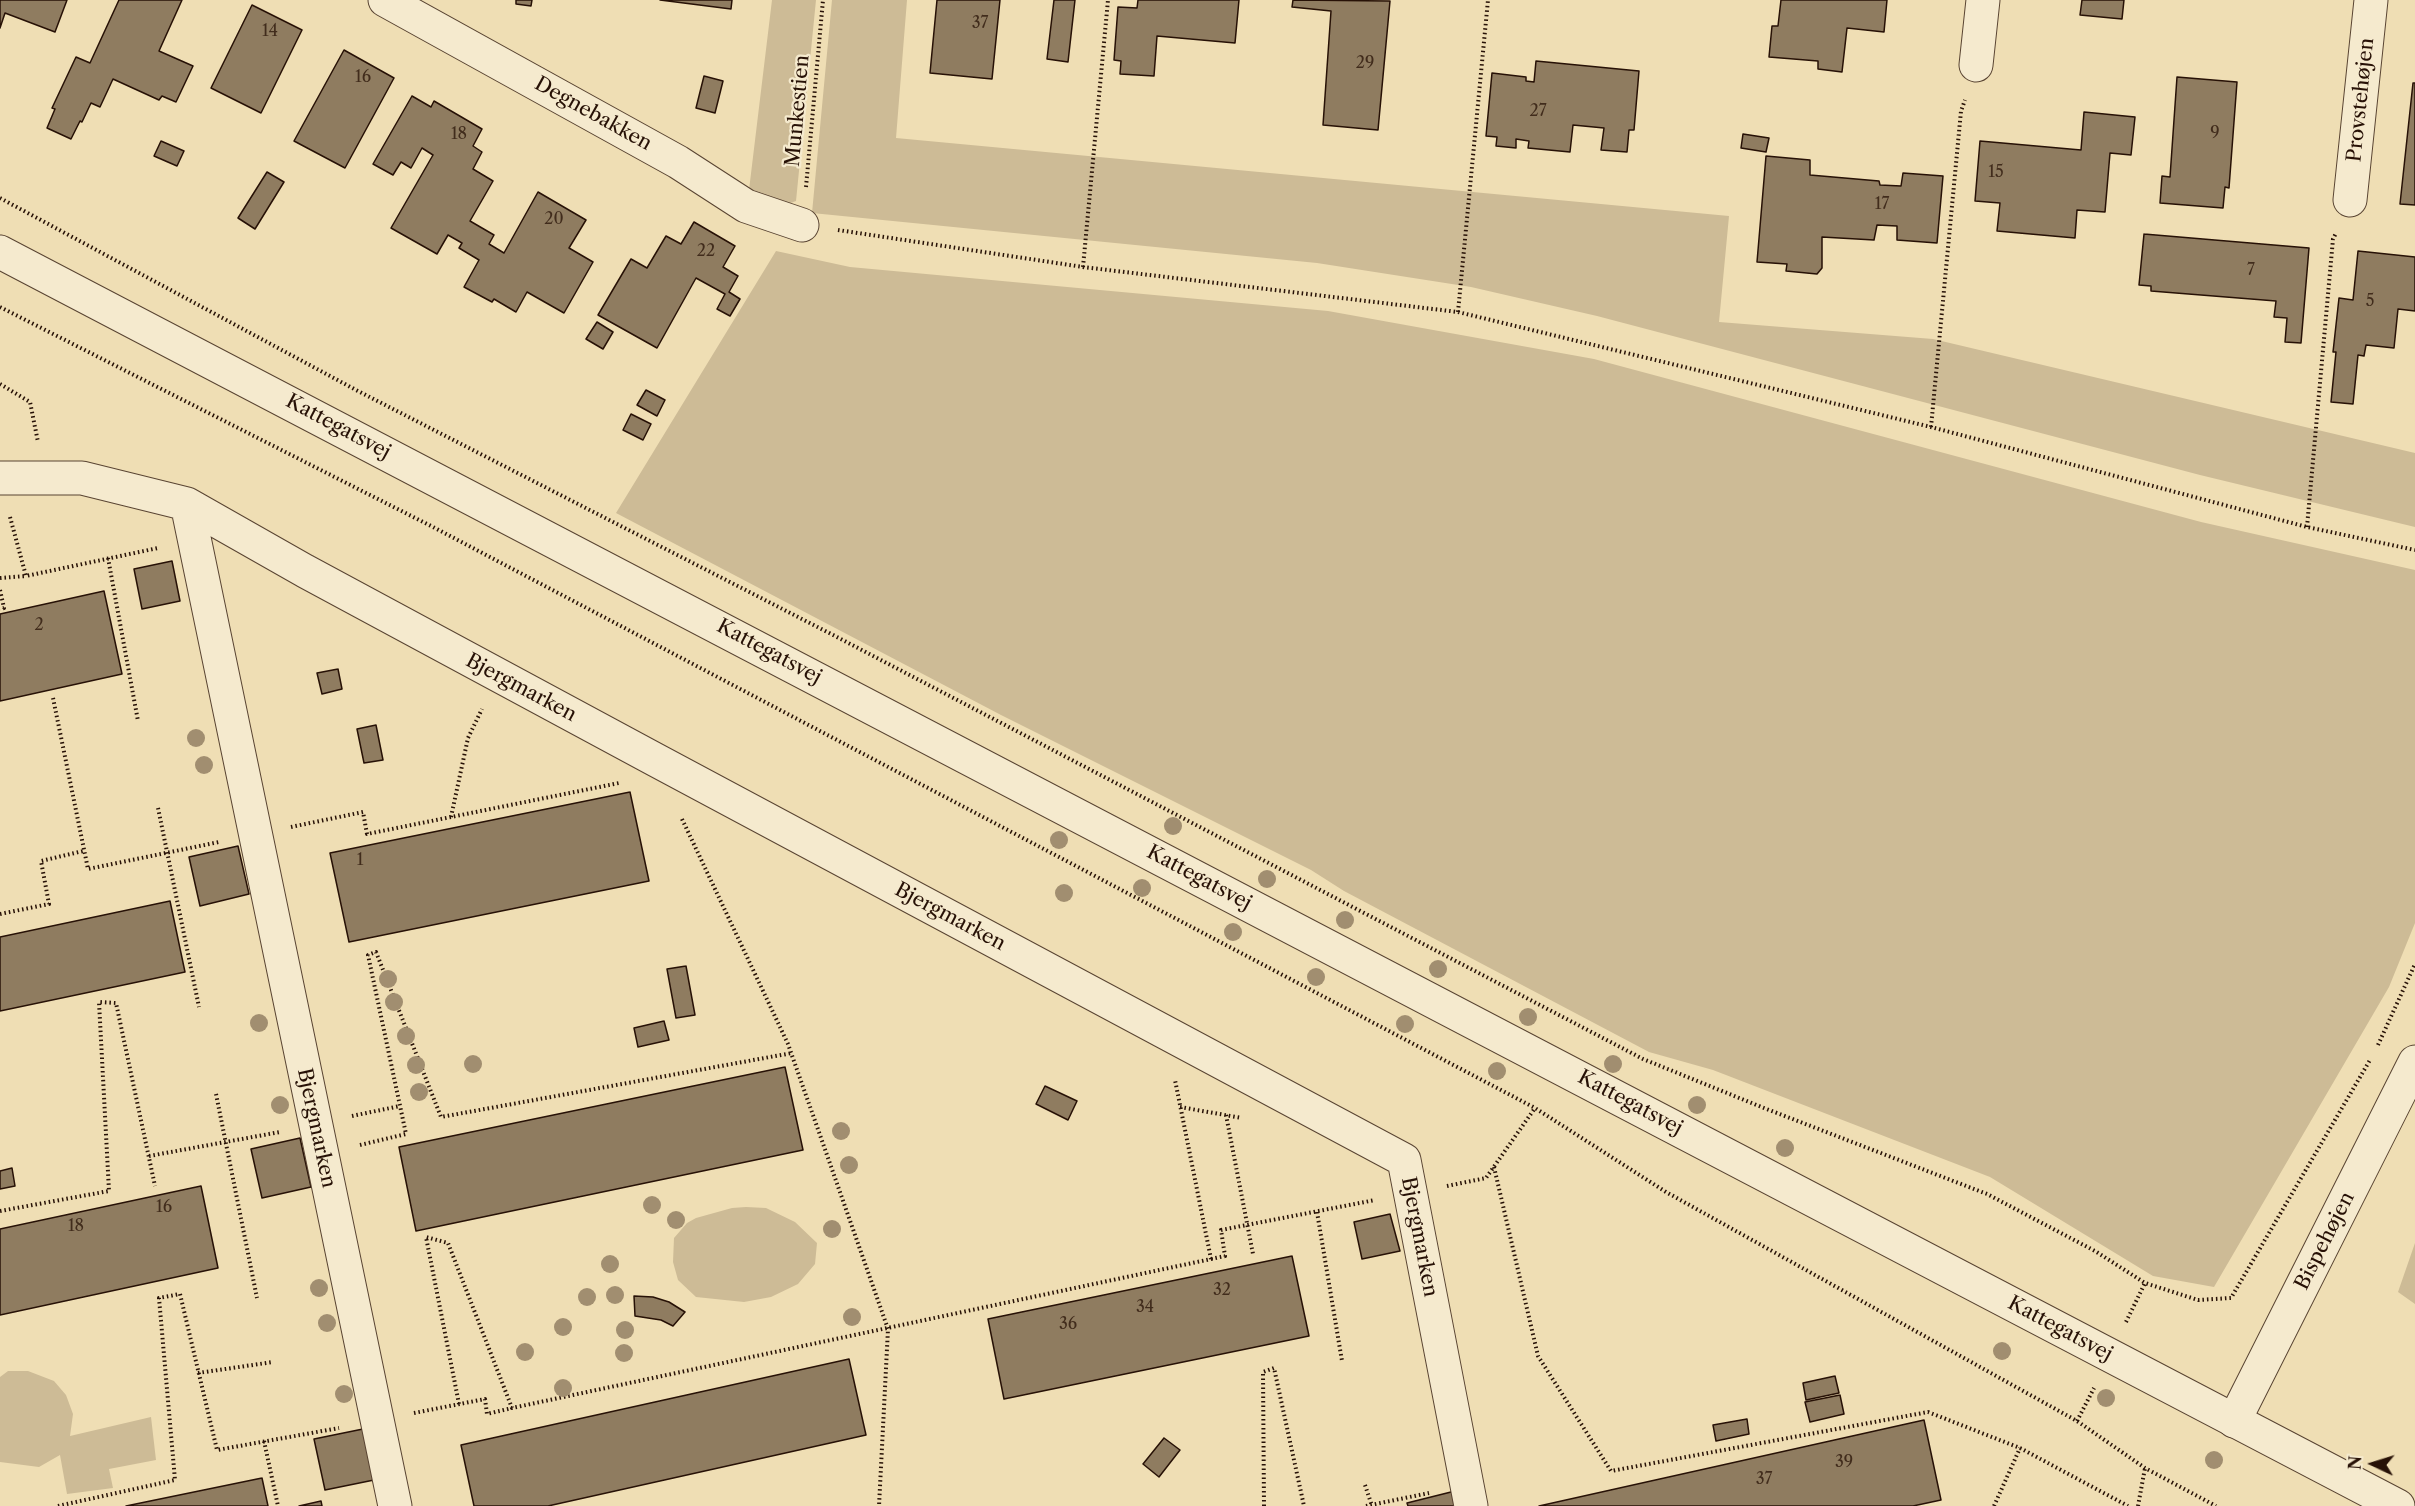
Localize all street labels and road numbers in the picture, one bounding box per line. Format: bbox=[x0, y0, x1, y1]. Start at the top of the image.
street label: Provstehøjen bbox=[2343, 37, 2379, 163]
street label: Munkestien bbox=[781, 54, 815, 168]
street label: Degnebakken bbox=[530, 72, 656, 156]
street label: Kattegatsvej bbox=[281, 389, 395, 465]
street label: Kattegatsvej bbox=[712, 614, 826, 690]
street label: Bjergmarken bbox=[462, 649, 580, 727]
street label: Kattegatsvej bbox=[1142, 840, 1256, 916]
street label: Bjergmarken bbox=[891, 878, 1009, 956]
street label: Kattegatsvej bbox=[1573, 1065, 1687, 1141]
street label: Bjergmarken bbox=[292, 1066, 340, 1190]
street label: Bjergmarken bbox=[1396, 1175, 1442, 1299]
street label: Bispehøjen bbox=[2290, 1188, 2360, 1294]
street label: Kattegatsvej bbox=[2003, 1291, 2117, 1367]

